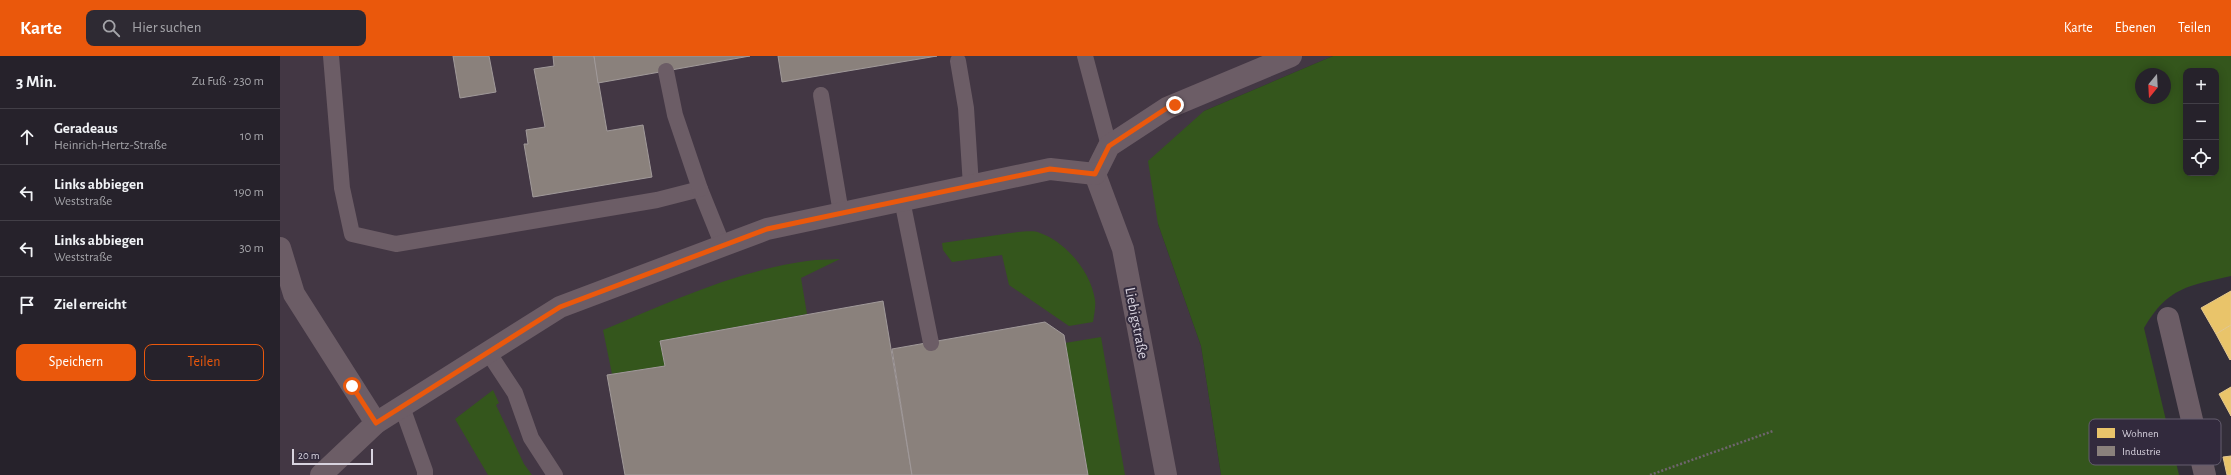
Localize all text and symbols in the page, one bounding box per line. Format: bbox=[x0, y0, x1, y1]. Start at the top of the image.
search box bbox=[86, 10, 366, 46]
icon: search bbox=[100, 17, 122, 39]
text: Karte bbox=[20, 19, 62, 38]
text: Hier suchen bbox=[132, 20, 201, 35]
text: Karte bbox=[2064, 21, 2093, 35]
text: Ebenen bbox=[2115, 21, 2156, 35]
text: Teilen bbox=[2178, 21, 2211, 35]
north arrow bbox=[2135, 68, 2171, 104]
map controls bbox=[2183, 68, 2219, 176]
button: + bbox=[2183, 68, 2219, 104]
text: 3 Min. bbox=[16, 73, 57, 90]
text: Zu Fuß · 230 m bbox=[192, 75, 264, 88]
route end bbox=[1166, 96, 1184, 114]
button: − bbox=[2183, 104, 2219, 140]
text: Geradeaus bbox=[54, 121, 118, 136]
icon: ahead bbox=[16, 126, 38, 148]
text: 10 m bbox=[240, 130, 264, 143]
text: Heinrich-Hertz-Straße bbox=[54, 139, 167, 152]
button: locate bbox=[2183, 140, 2219, 176]
text: Links abbiegen bbox=[54, 177, 144, 192]
icon: left bbox=[16, 182, 38, 204]
text: 190 m bbox=[234, 186, 264, 199]
text: Weststraße bbox=[54, 195, 112, 208]
text: Links abbiegen bbox=[54, 233, 144, 248]
icon: left bbox=[16, 238, 38, 260]
text: 30 m bbox=[239, 242, 264, 255]
text: Weststraße bbox=[54, 251, 112, 264]
street label: Liebigstraße bbox=[1122, 286, 1151, 360]
icon: arrive bbox=[16, 294, 38, 316]
text: Ziel erreicht bbox=[54, 297, 127, 312]
button: Speichern bbox=[16, 344, 136, 381]
button: Teilen bbox=[144, 344, 264, 381]
route start bbox=[343, 377, 361, 395]
legend bbox=[2089, 419, 2221, 465]
text: Wohnen bbox=[2122, 428, 2159, 439]
text: Industrie bbox=[2122, 446, 2161, 457]
scale bar bbox=[292, 447, 373, 466]
text: 20 m bbox=[298, 450, 319, 461]

